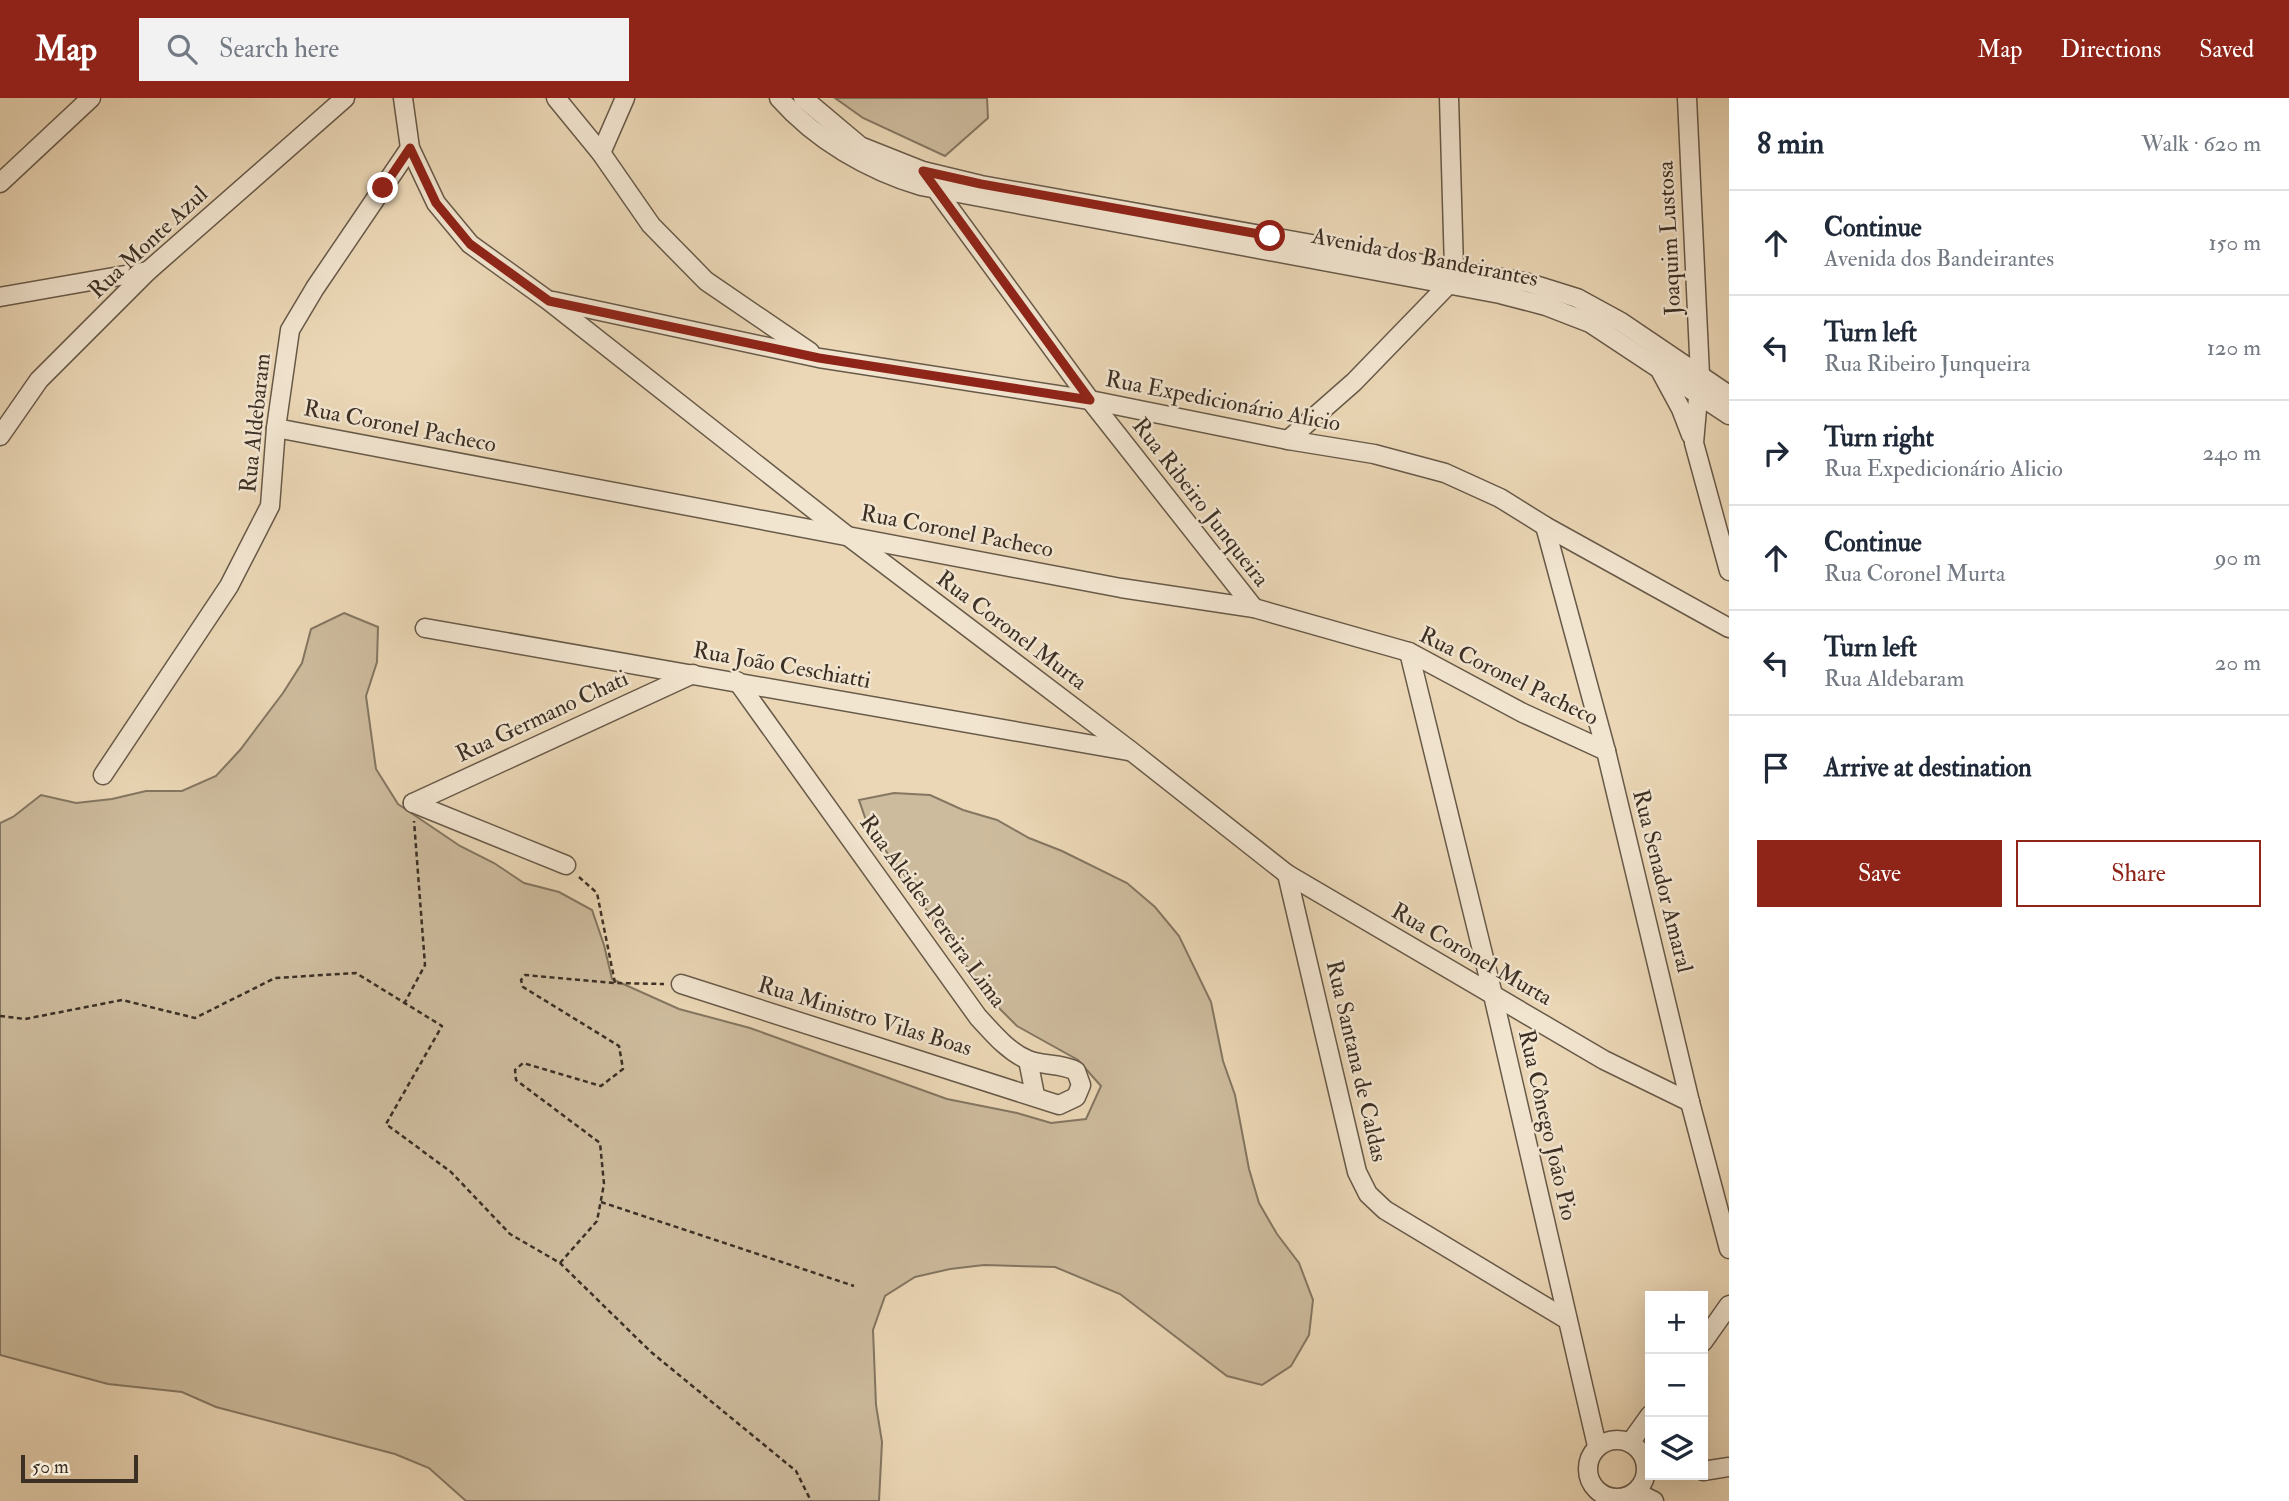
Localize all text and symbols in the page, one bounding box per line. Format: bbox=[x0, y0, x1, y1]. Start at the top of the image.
search box bbox=[139, 18, 629, 81]
text: Map bbox=[35, 29, 97, 70]
icon: search bbox=[163, 30, 201, 68]
text: Search here bbox=[219, 33, 339, 65]
text: Map bbox=[1977, 34, 2022, 65]
text: Directions bbox=[2060, 34, 2161, 65]
text: Saved bbox=[2199, 34, 2254, 65]
text: 8 min bbox=[1757, 125, 1824, 162]
text: Walk · 620 m bbox=[2141, 129, 2261, 158]
street label: Joaquim Lustosa bbox=[1650, 160, 1688, 317]
route end bbox=[367, 172, 398, 203]
street label: Rua Monte Azul bbox=[82, 179, 214, 305]
text: Continue bbox=[1824, 212, 1922, 244]
route start bbox=[1254, 220, 1285, 251]
street label: Avenida dos Bandeirantes bbox=[1308, 221, 1541, 293]
icon: ahead bbox=[1757, 224, 1795, 262]
text: 150 m bbox=[2208, 228, 2261, 257]
text: Avenida dos Bandeirantes bbox=[1824, 244, 2054, 273]
text: Turn left bbox=[1824, 317, 1917, 349]
icon: left bbox=[1757, 329, 1795, 367]
text: 120 m bbox=[2207, 333, 2261, 362]
text: Rua Ribeiro Junqueira bbox=[1824, 349, 2031, 378]
street label: Rua Aldebaram bbox=[233, 352, 277, 494]
street label: Rua Expedicionário Alicio bbox=[1103, 364, 1343, 439]
street label: Rua Coronel Pacheco bbox=[301, 393, 499, 459]
street label: Rua Ribeiro Junqueira bbox=[1126, 412, 1276, 593]
text: Turn right bbox=[1824, 422, 1934, 454]
icon: right bbox=[1757, 434, 1795, 472]
text: 240 m bbox=[2202, 438, 2261, 467]
text: Rua Expedicionário Alicio bbox=[1824, 454, 2063, 483]
street label: Rua Coronel Pacheco bbox=[858, 498, 1056, 564]
text: Continue bbox=[1824, 527, 1922, 559]
icon: ahead bbox=[1757, 539, 1795, 577]
text: 90 m bbox=[2215, 543, 2261, 572]
text: Rua Coronel Murta bbox=[1824, 559, 2005, 588]
street label: Rua Coronel Murta bbox=[931, 564, 1094, 696]
street label: Rua Coronel Pacheco bbox=[1415, 620, 1603, 732]
text: Turn left bbox=[1824, 632, 1917, 664]
street label: Rua João Ceschiatti bbox=[691, 635, 873, 695]
icon: left bbox=[1757, 644, 1795, 682]
text: 20 m bbox=[2215, 648, 2261, 677]
street label: Rua Germano Chati bbox=[451, 663, 633, 769]
text: Rua Aldebaram bbox=[1824, 664, 1964, 693]
icon: arrive bbox=[1757, 749, 1795, 787]
text: Arrive at destination bbox=[1824, 752, 2032, 784]
street label: Rua Senador Amaral bbox=[1626, 786, 1700, 976]
street label: Rua Alcides Pereira Lima bbox=[853, 809, 1013, 1014]
button: Save bbox=[1757, 840, 2002, 907]
button: Share bbox=[2016, 840, 2261, 907]
street label: Rua Coronel Murta bbox=[1386, 896, 1558, 1012]
street label: Rua Santana de Caldas bbox=[1320, 957, 1394, 1165]
street label: Rua Ministro Vilas Boas bbox=[754, 970, 976, 1062]
street label: Rua Cônego João Pio bbox=[1512, 1027, 1584, 1223]
map controls bbox=[1645, 1291, 1708, 1480]
button: + bbox=[1645, 1291, 1708, 1354]
button: − bbox=[1645, 1354, 1708, 1417]
button: layers bbox=[1645, 1417, 1708, 1480]
scale bar bbox=[21, 1452, 138, 1484]
text: 50 m bbox=[32, 1455, 69, 1479]

